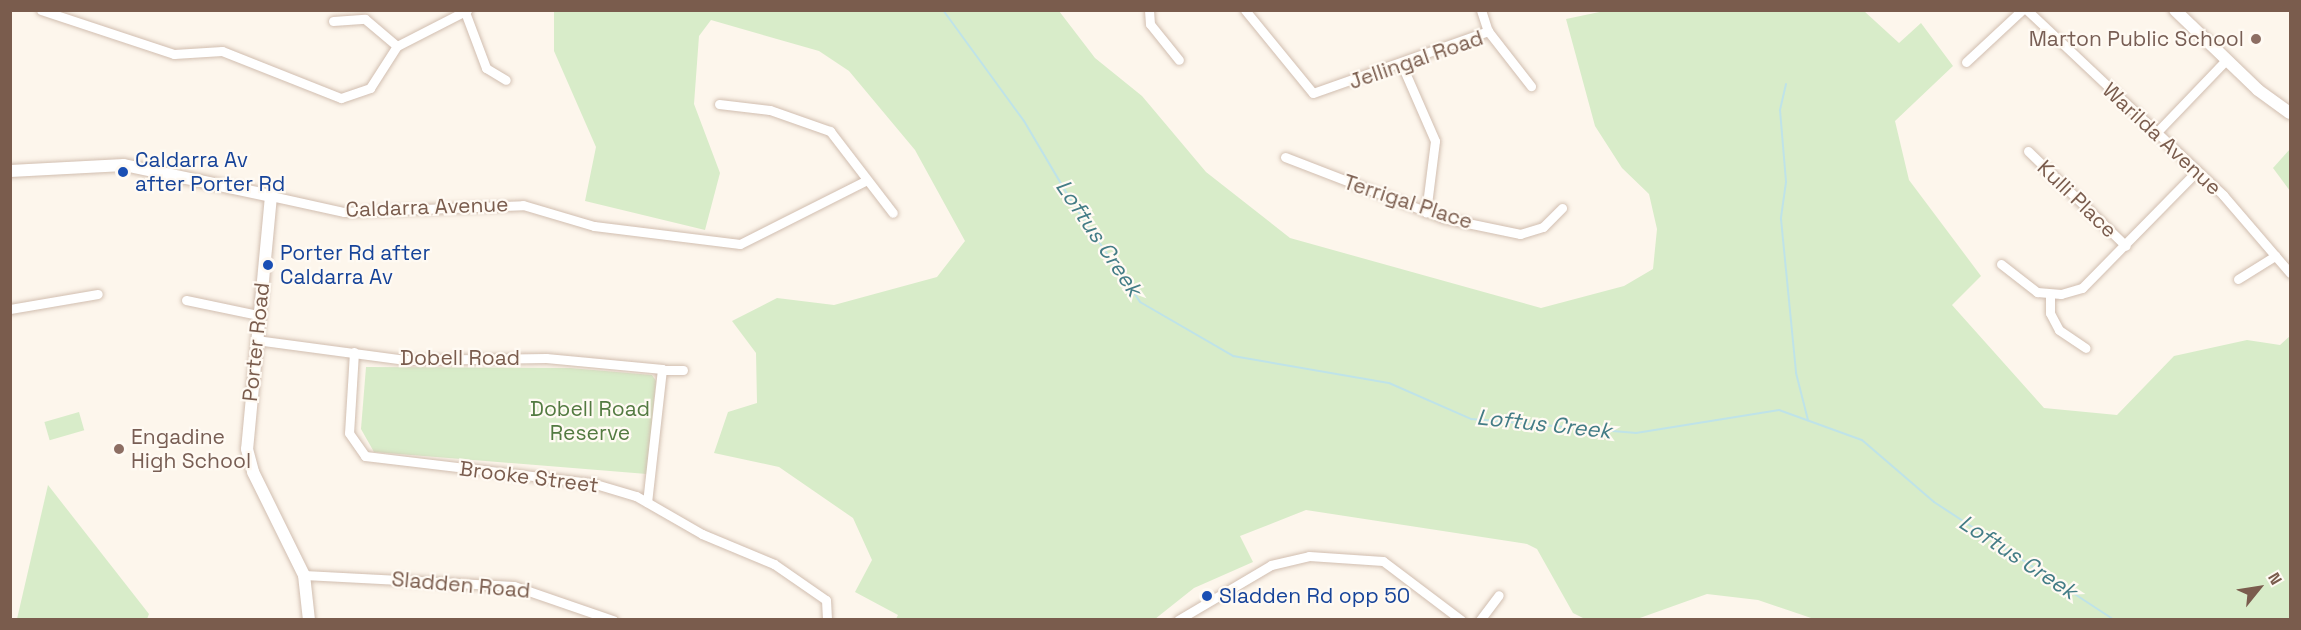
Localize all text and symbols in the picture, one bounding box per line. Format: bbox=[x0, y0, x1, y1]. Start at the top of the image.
street label: Jellingal Road bbox=[1346, 25, 1486, 95]
place label: Marton Public School bbox=[2029, 26, 2244, 52]
marker: Marton Public School bbox=[2249, 32, 2263, 46]
street label: Warilda Avenue bbox=[2097, 77, 2227, 201]
place label: Caldarra Av after Porter Rd bbox=[135, 147, 285, 197]
street label: Kulli Place bbox=[2032, 155, 2122, 243]
marker: Caldarra Av after Porter Rd bbox=[116, 165, 130, 179]
street label: Terrigal Place bbox=[1340, 169, 1476, 235]
water label: Loftus Creek bbox=[1050, 175, 1148, 301]
street label: Caldarra Avenue bbox=[345, 192, 509, 222]
place label: Porter Rd after Caldarra Av bbox=[280, 240, 430, 290]
marker: Porter Rd after Caldarra Av bbox=[261, 258, 275, 272]
street label: Porter Road bbox=[237, 281, 275, 403]
street label: Dobell Road bbox=[400, 345, 520, 371]
park label: Dobell Road Reserve bbox=[530, 396, 650, 446]
water label: Loftus Creek bbox=[1475, 404, 1613, 444]
place label: Engadine High School bbox=[131, 424, 251, 474]
marker: Engadine High School bbox=[112, 442, 126, 456]
street label: Brooke Street bbox=[458, 456, 600, 498]
water label: Loftus Creek bbox=[1954, 509, 2082, 605]
north arrow bbox=[2229, 558, 2289, 618]
street label: Sladden Road bbox=[391, 566, 531, 604]
text: N bbox=[2263, 569, 2287, 589]
place label: Sladden Rd opp 50 bbox=[1219, 583, 1410, 609]
marker: Sladden Rd opp 50 bbox=[1200, 589, 1214, 603]

